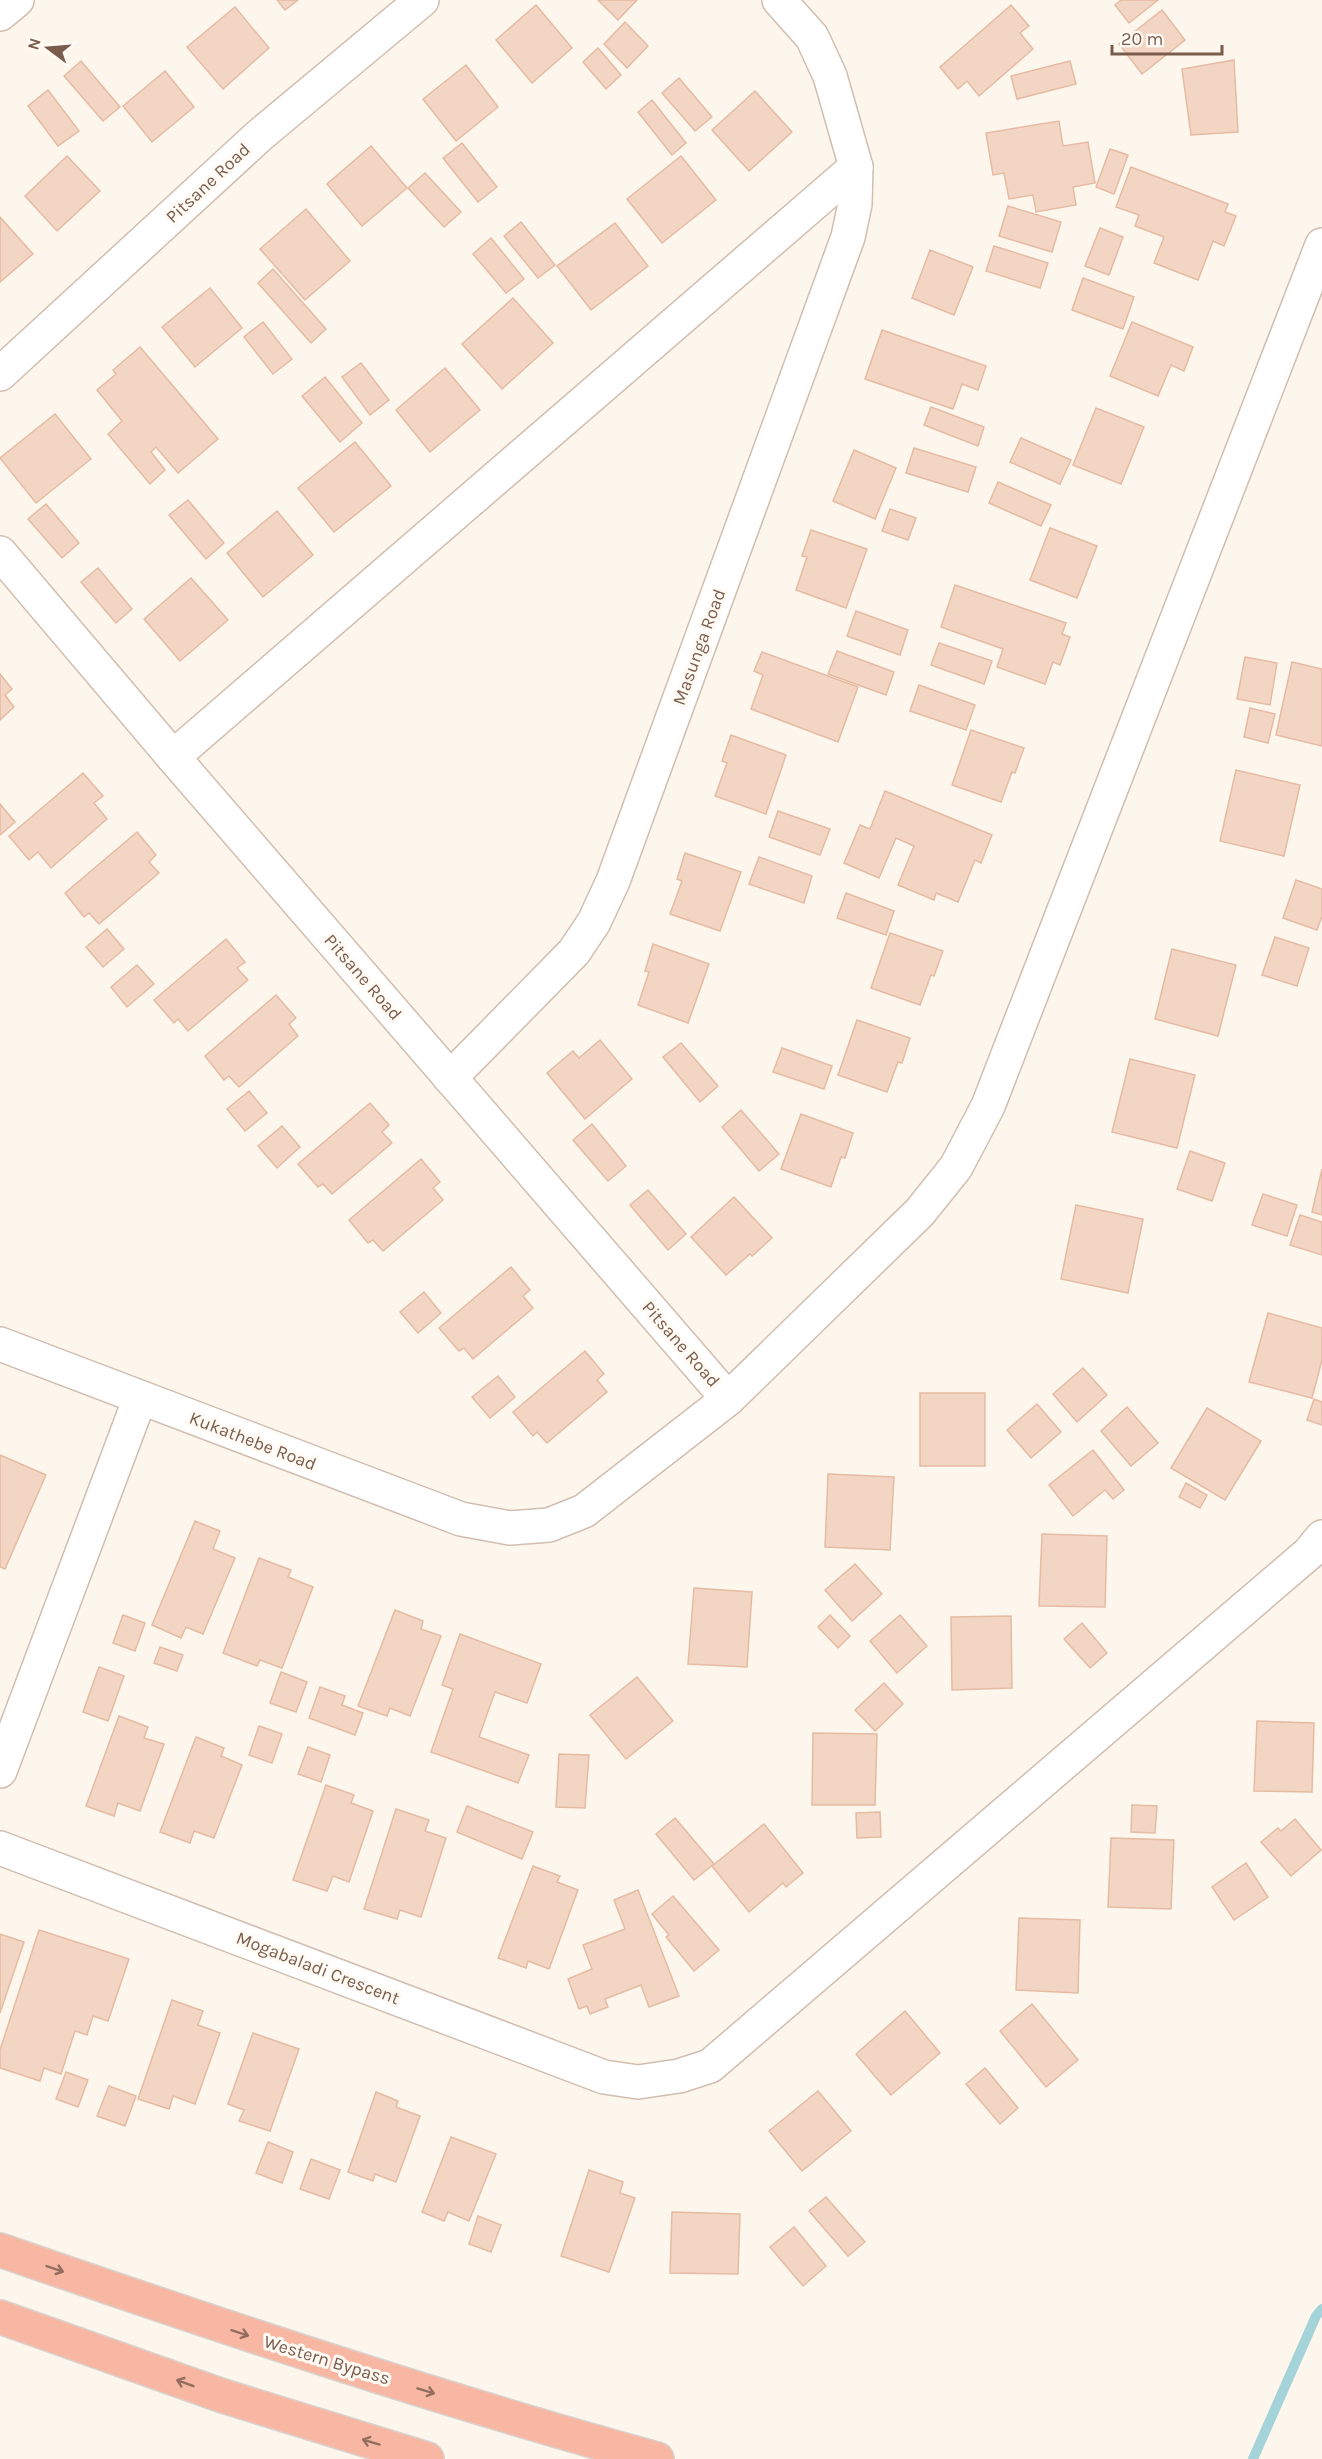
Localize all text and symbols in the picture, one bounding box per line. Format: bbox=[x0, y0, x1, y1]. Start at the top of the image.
north arrow bbox=[18, 18, 78, 78]
scale bar bbox=[1112, 18, 1222, 56]
text: 20 m bbox=[1121, 28, 1163, 50]
text: N bbox=[23, 36, 45, 52]
street label: Pitsane Road bbox=[161, 138, 255, 228]
street label: Masunga Road bbox=[668, 586, 730, 708]
street label: Pitsane Road bbox=[320, 929, 406, 1025]
street label: Pitsane Road bbox=[638, 1296, 724, 1392]
street label: Kukathebe Road bbox=[186, 1407, 320, 1475]
street label: Mogabaladi Crescent bbox=[233, 1927, 403, 2009]
one-way arrow bbox=[45, 2264, 64, 2275]
one-way arrow bbox=[230, 2328, 249, 2339]
street label: Western Bypass bbox=[261, 2330, 393, 2390]
one-way arrow bbox=[176, 2377, 195, 2388]
one-way arrow bbox=[416, 2386, 435, 2397]
one-way arrow bbox=[362, 2436, 381, 2447]

